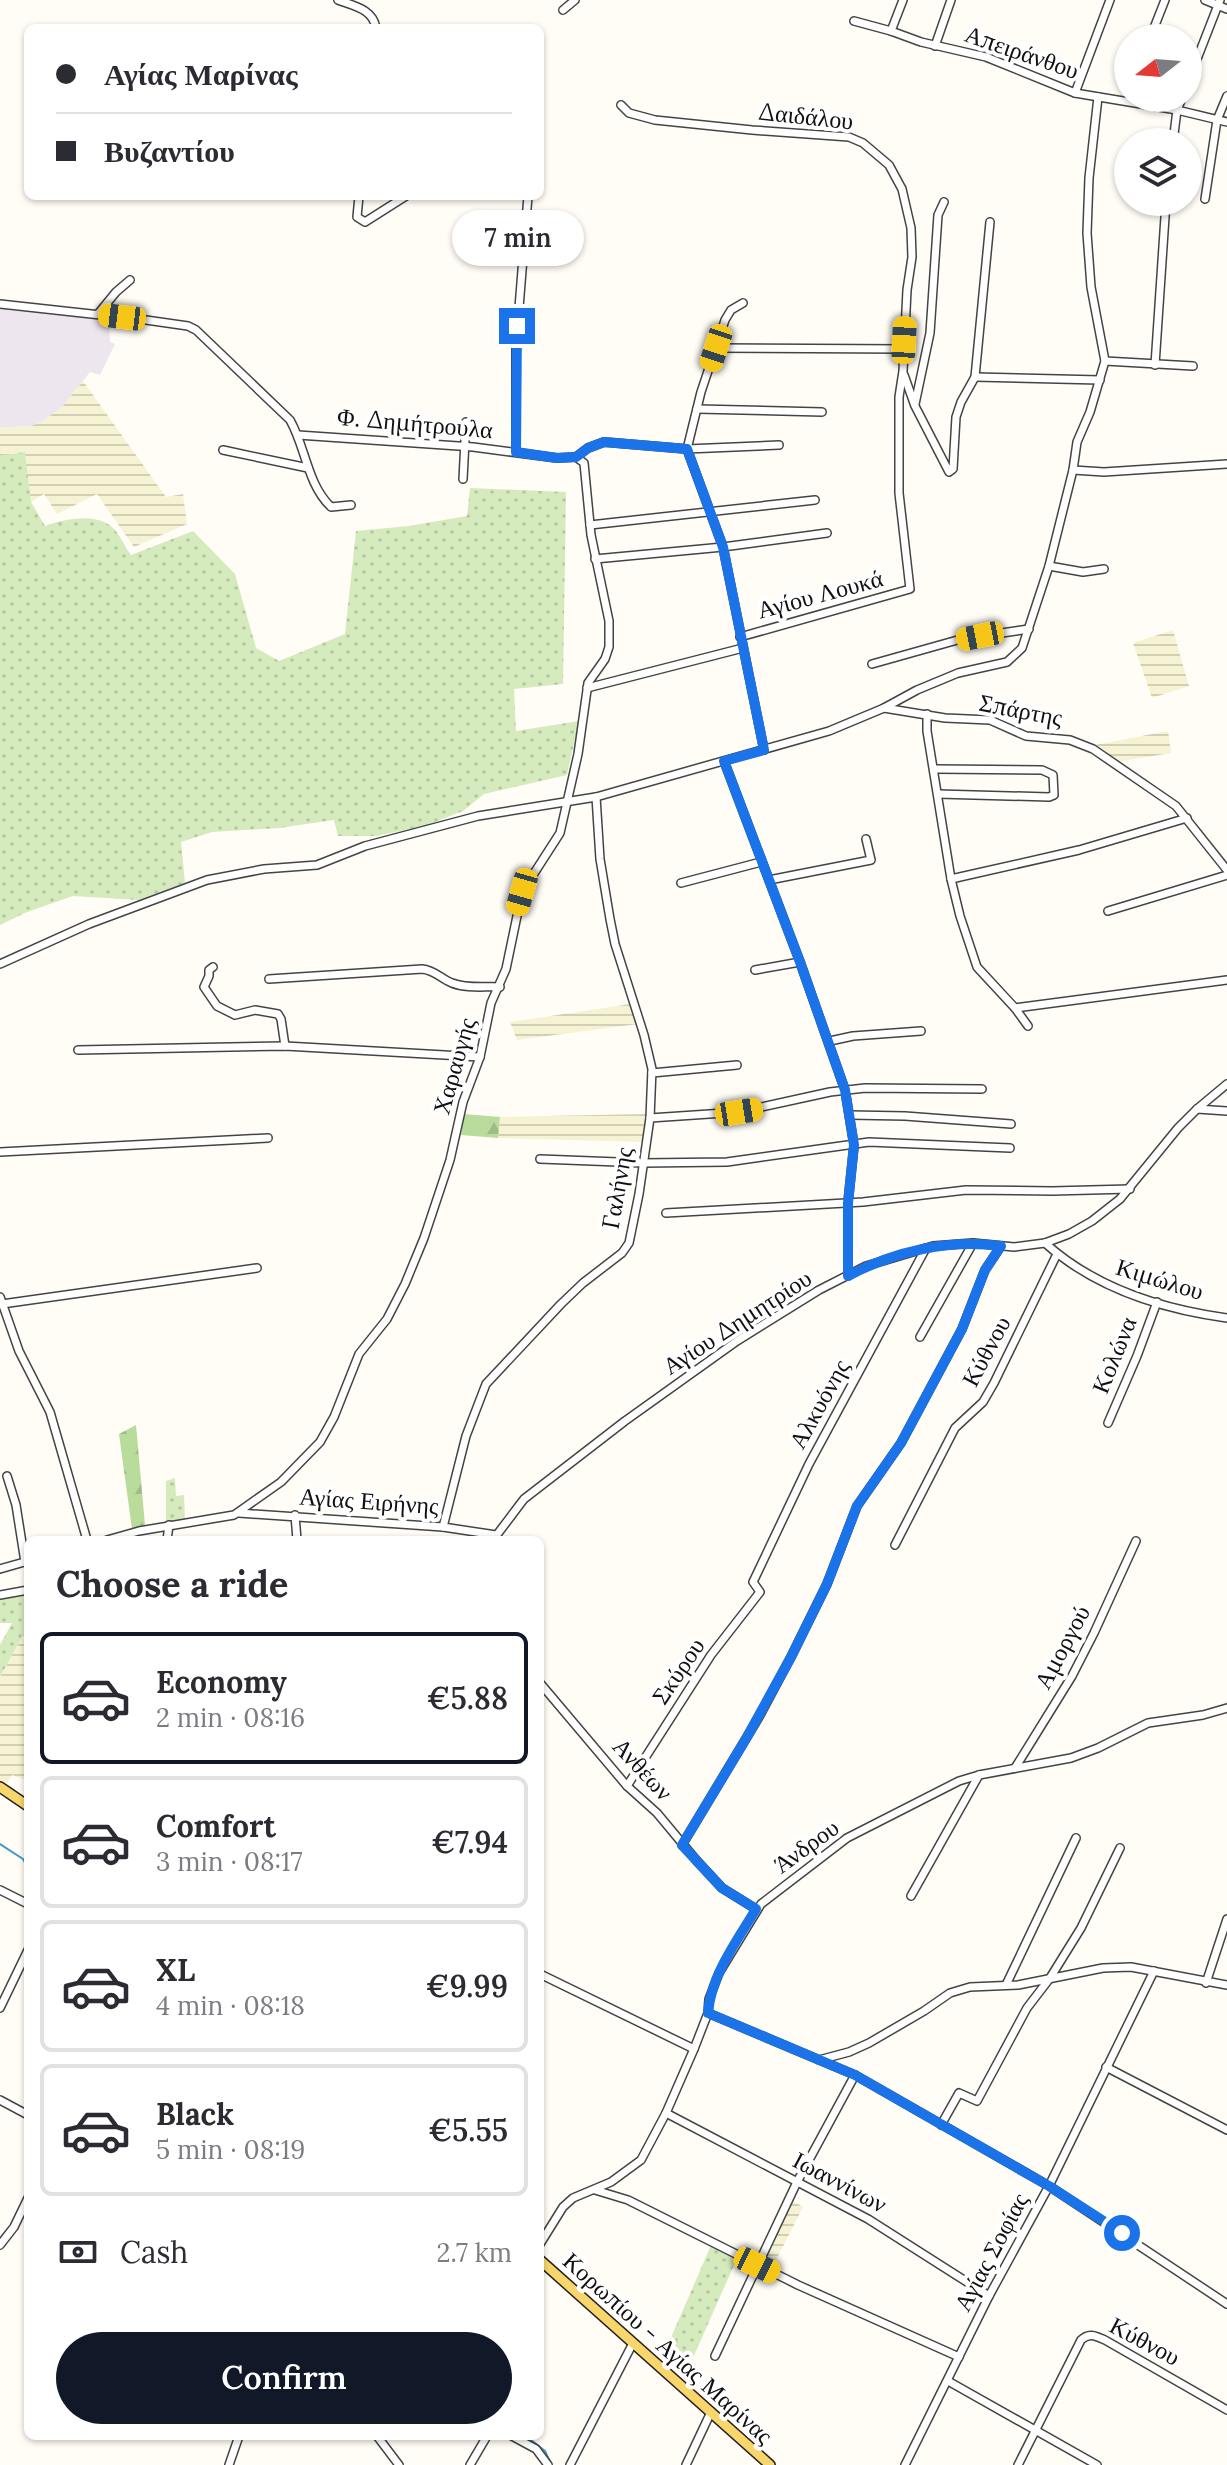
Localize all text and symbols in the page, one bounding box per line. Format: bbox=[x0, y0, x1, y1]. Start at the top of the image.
street label: Απειράνθου bbox=[961, 18, 1083, 86]
north arrow bbox=[1114, 24, 1202, 112]
map controls bbox=[1114, 24, 1202, 216]
text: Αγίας Μαρίνας bbox=[104, 55, 298, 93]
street label: Δαιδάλου bbox=[757, 96, 855, 136]
button: layers bbox=[1114, 128, 1202, 216]
text: Βυζαντίου bbox=[104, 132, 235, 170]
callout: 7 min bbox=[451, 210, 583, 266]
text: 7 min bbox=[484, 221, 552, 254]
car bbox=[97, 302, 147, 332]
route end bbox=[499, 308, 535, 344]
car bbox=[891, 315, 917, 365]
car bbox=[697, 321, 735, 375]
street label: Φ. Δημήτρουλα bbox=[336, 401, 495, 445]
street label: Αγίου Λουκά bbox=[754, 562, 887, 626]
car bbox=[954, 620, 1006, 652]
street label: Σπάρτης bbox=[977, 687, 1066, 733]
car bbox=[504, 866, 540, 918]
street label: Χαραυγής bbox=[425, 1014, 483, 1118]
car bbox=[713, 1096, 765, 1128]
street label: Γαλήνης bbox=[595, 1144, 640, 1231]
street label: Κιμώλου bbox=[1113, 1251, 1207, 1307]
street label: Αγίου Δημητρίου bbox=[657, 1262, 817, 1382]
street label: Κύθνου bbox=[955, 1310, 1017, 1392]
street label: Κολώνα bbox=[1085, 1312, 1144, 1398]
street label: Αλκυόνης bbox=[782, 1353, 856, 1454]
street label: Αγίας Ειρήνης bbox=[298, 1481, 440, 1521]
text: Choose a ride bbox=[56, 1561, 288, 1607]
street label: Αμοργού bbox=[1027, 1600, 1097, 1694]
street label: Σκύρου bbox=[645, 1632, 711, 1710]
icon: car bbox=[60, 1662, 132, 1734]
text: Economy bbox=[156, 1663, 287, 1701]
text: €5.88 bbox=[427, 1679, 508, 1717]
text: 2 min · 08:16 bbox=[156, 1701, 305, 1734]
street label: Ανθέων bbox=[606, 1731, 680, 1807]
icon: car bbox=[60, 1806, 132, 1878]
text: Comfort bbox=[156, 1807, 276, 1845]
street label: Άνδρου bbox=[767, 1812, 845, 1880]
text: €7.94 bbox=[431, 1823, 508, 1861]
text: 3 min · 08:17 bbox=[156, 1845, 303, 1878]
icon: car bbox=[60, 1950, 132, 2022]
text: XL bbox=[156, 1951, 195, 1989]
text: €9.99 bbox=[426, 1967, 508, 2005]
text: 4 min · 08:18 bbox=[156, 1989, 305, 2022]
icon: car bbox=[60, 2094, 132, 2166]
text: Black bbox=[156, 2095, 234, 2133]
text: €5.55 bbox=[428, 2111, 508, 2149]
text: 5 min · 08:19 bbox=[156, 2133, 305, 2166]
street label: Ιωαννίνων bbox=[788, 2144, 892, 2220]
street label: Αγίας Σοφίας bbox=[947, 2187, 1035, 2316]
route start bbox=[1104, 2215, 1140, 2251]
icon: cash bbox=[56, 2230, 100, 2274]
text: Cash bbox=[120, 2233, 188, 2271]
text: 2.7 km bbox=[436, 2236, 512, 2269]
car bbox=[730, 2244, 784, 2286]
street label: Κορωπίου - Αγίας Μαρίνας bbox=[557, 2245, 780, 2451]
street label: Κύθνου bbox=[1104, 2310, 1186, 2372]
button: Confirm bbox=[56, 2332, 512, 2424]

